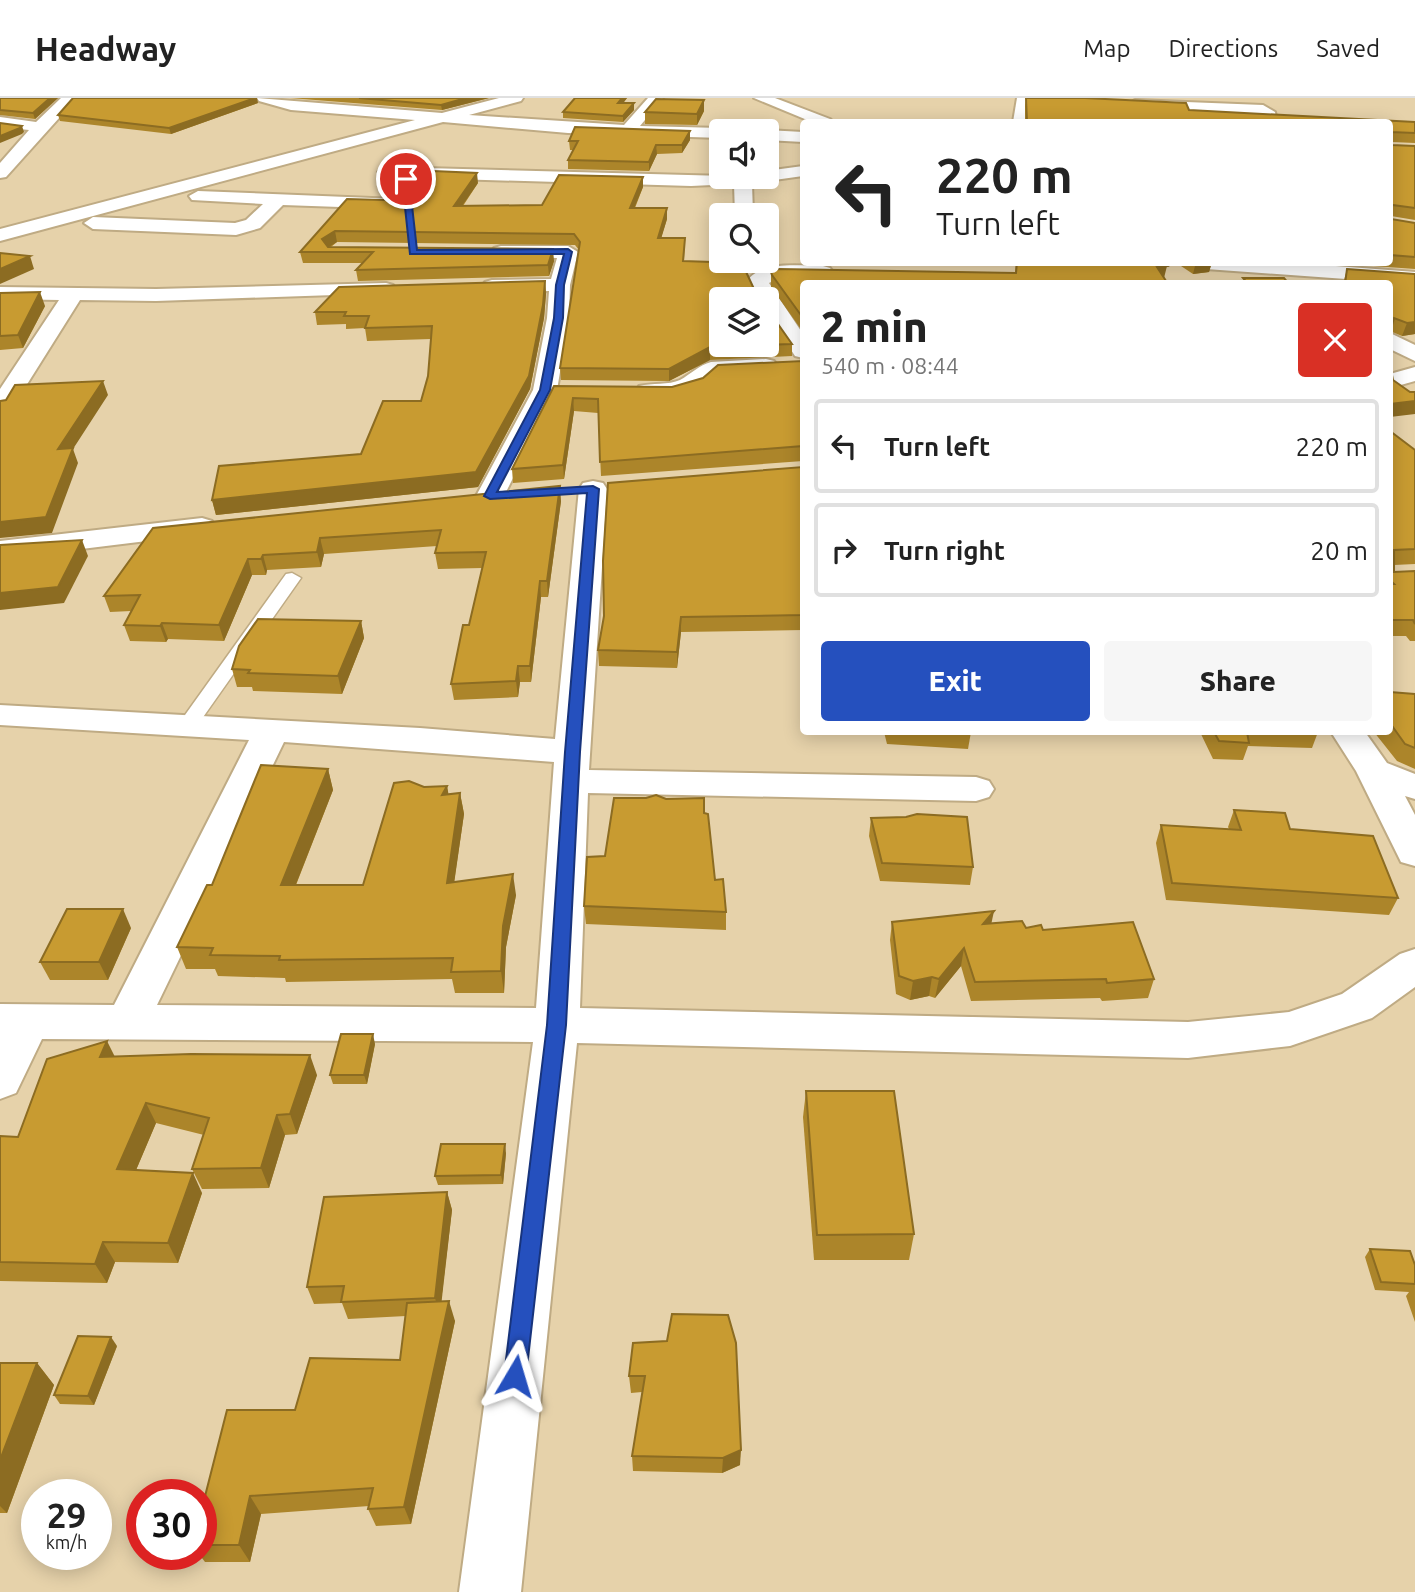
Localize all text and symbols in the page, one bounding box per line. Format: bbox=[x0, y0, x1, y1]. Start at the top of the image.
text: Headway bbox=[35, 30, 176, 67]
text: Map bbox=[1083, 35, 1130, 62]
text: Directions bbox=[1168, 35, 1278, 62]
text: Saved bbox=[1316, 35, 1380, 62]
map controls bbox=[709, 119, 779, 357]
button: sound bbox=[709, 119, 779, 189]
icon: left bbox=[821, 147, 912, 238]
text: 220 m bbox=[936, 147, 1073, 202]
pin bbox=[376, 149, 436, 209]
icon: arrive bbox=[387, 160, 425, 198]
button: search bbox=[709, 203, 779, 273]
text: Turn left bbox=[936, 205, 1060, 241]
button: layers bbox=[709, 287, 779, 357]
text: 2 min bbox=[821, 303, 928, 350]
button: close bbox=[1298, 303, 1372, 377]
text: 540 m · 08:44 bbox=[821, 353, 959, 378]
icon: left bbox=[825, 427, 863, 465]
text: Turn left bbox=[884, 432, 990, 461]
text: 220 m bbox=[1296, 432, 1368, 461]
icon: right bbox=[825, 531, 863, 569]
text: Turn right bbox=[884, 536, 1005, 565]
text: 20 m bbox=[1310, 536, 1368, 565]
button: Exit bbox=[821, 641, 1090, 721]
button: Share bbox=[1104, 641, 1372, 721]
position arrow bbox=[478, 1339, 552, 1413]
speed limit sign: 30 bbox=[126, 1479, 217, 1570]
text: 29 bbox=[47, 1495, 86, 1535]
text: km/h bbox=[46, 1532, 87, 1552]

